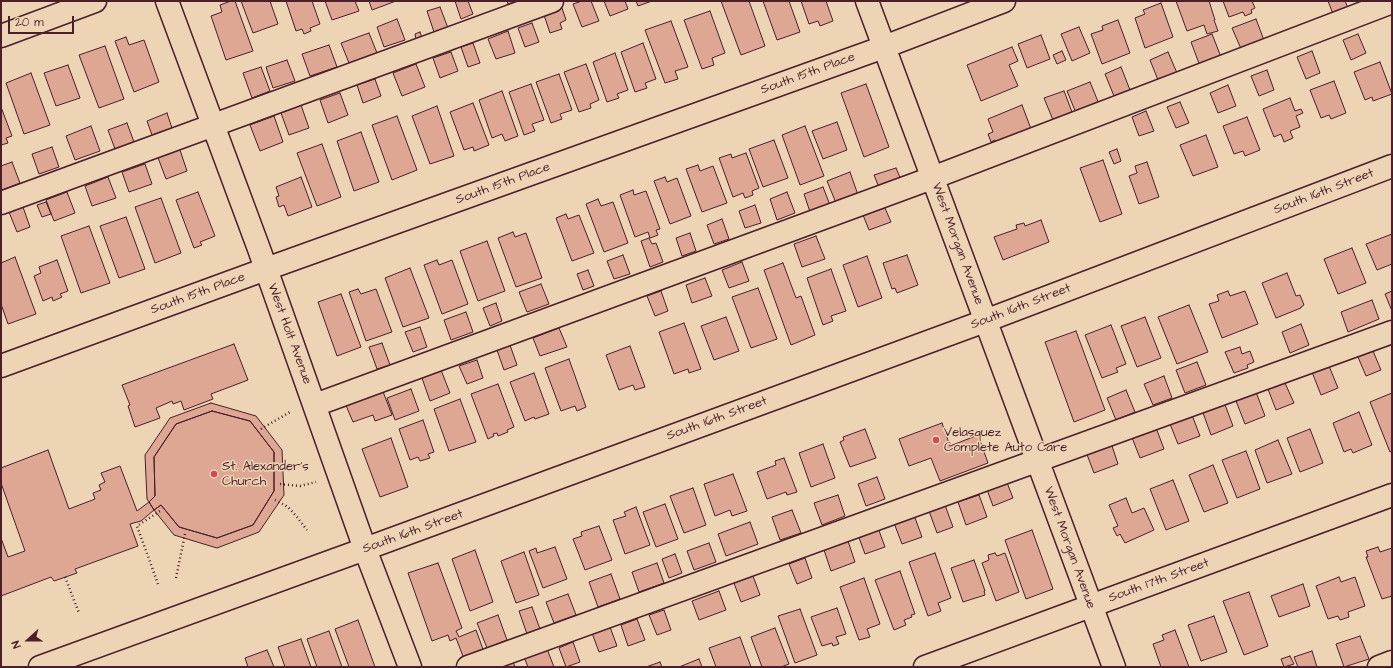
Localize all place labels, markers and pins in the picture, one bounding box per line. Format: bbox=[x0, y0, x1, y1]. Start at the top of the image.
place label: Velasquez Complete Auto Care bbox=[944, 425, 1067, 456]
marker: Velasquez Complete Auto Care bbox=[931, 435, 941, 445]
place label: St. Alexander's Church bbox=[222, 459, 309, 490]
marker: St. Alexander's Church bbox=[209, 469, 219, 479]

